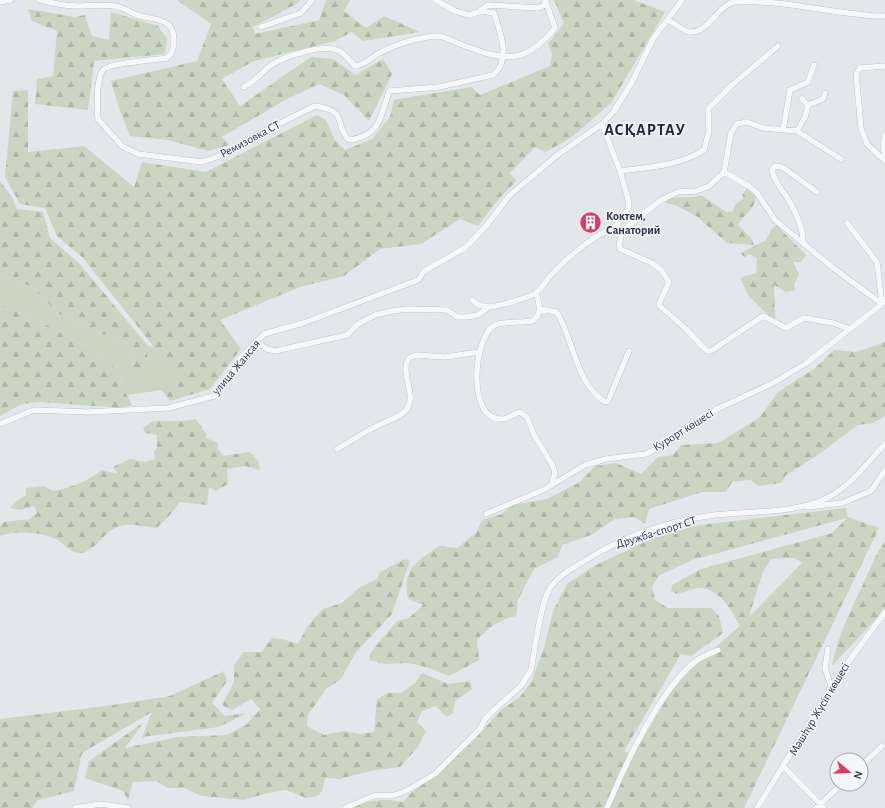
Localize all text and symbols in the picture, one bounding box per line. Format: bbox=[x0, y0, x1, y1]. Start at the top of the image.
street label: Ремизовка СТ bbox=[218, 118, 282, 160]
district label: АСҚАРТАУ bbox=[604, 122, 686, 138]
building icon: Коктем, Санаторий bbox=[577, 210, 603, 236]
place label: Коктем, Санаторий bbox=[606, 210, 660, 236]
street label: улица Жансая bbox=[209, 337, 263, 398]
street label: Курорт көшесі bbox=[651, 407, 716, 454]
street label: Дружба-спорт СТ bbox=[614, 514, 698, 551]
street label: Мәшhүр Жүсіп көшесі bbox=[787, 661, 851, 757]
north arrow bbox=[829, 752, 869, 792]
text: N bbox=[852, 770, 864, 781]

